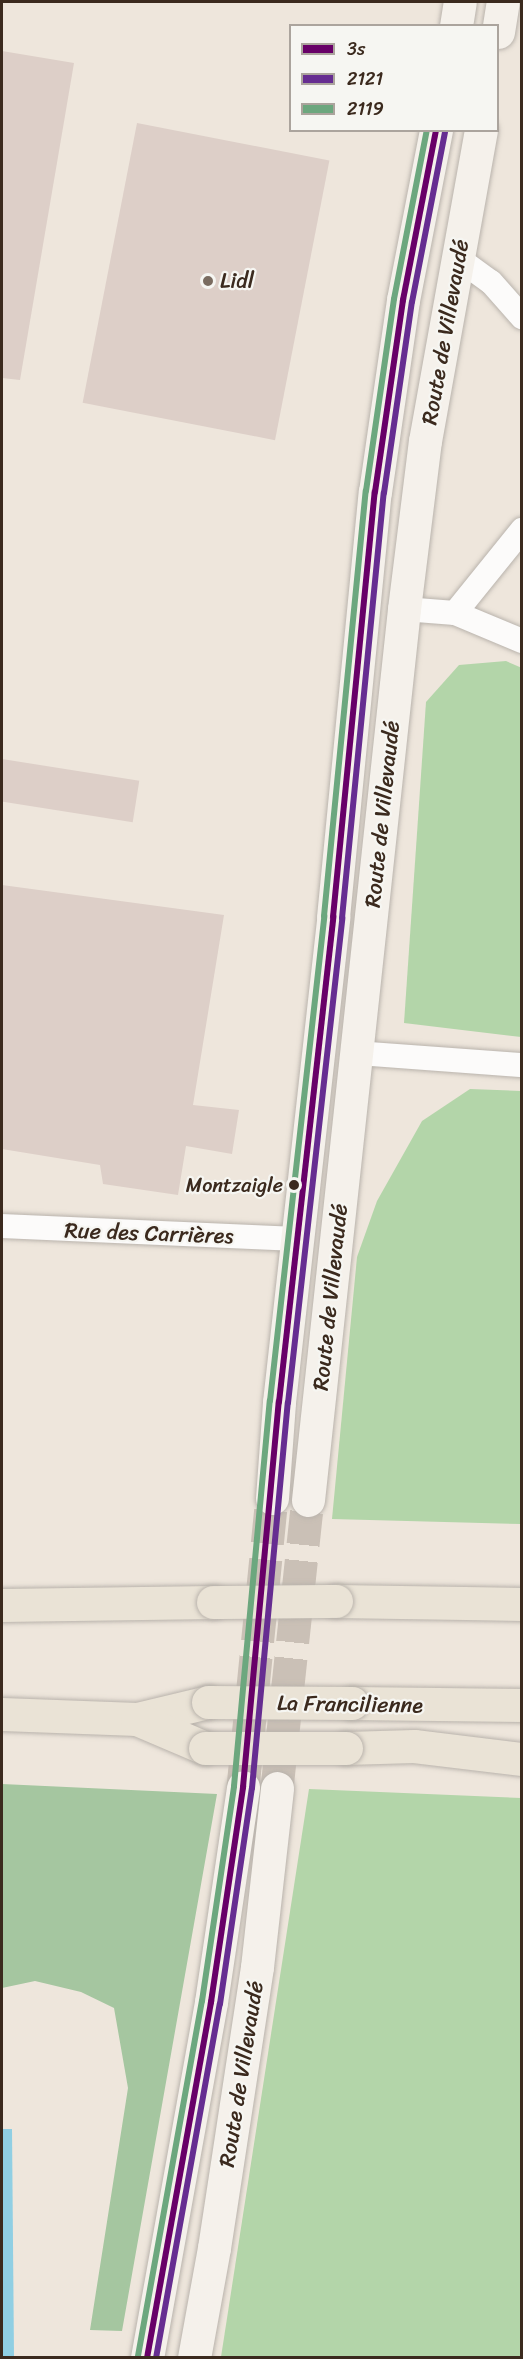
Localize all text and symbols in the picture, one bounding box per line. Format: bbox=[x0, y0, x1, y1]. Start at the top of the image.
legend bbox=[289, 24, 499, 132]
text: 3s bbox=[347, 33, 365, 65]
text: 2121 bbox=[347, 63, 383, 95]
text: 2119 bbox=[347, 93, 384, 125]
street label: Route de Villevaudé bbox=[416, 236, 474, 428]
place label: Lidl bbox=[220, 268, 254, 294]
marker: Lidl bbox=[201, 274, 215, 288]
street label: Route de Villevaudé bbox=[359, 718, 405, 910]
place label: Montzaigle bbox=[186, 1173, 283, 1197]
marker: Montzaigle bbox=[288, 1179, 300, 1191]
street label: Route de Villevaudé bbox=[307, 1201, 353, 1393]
street label: Rue des Carrières bbox=[63, 1217, 235, 1249]
street label: La Francilienne bbox=[276, 1690, 424, 1718]
street label: Route de Villevaudé bbox=[213, 1978, 269, 2170]

